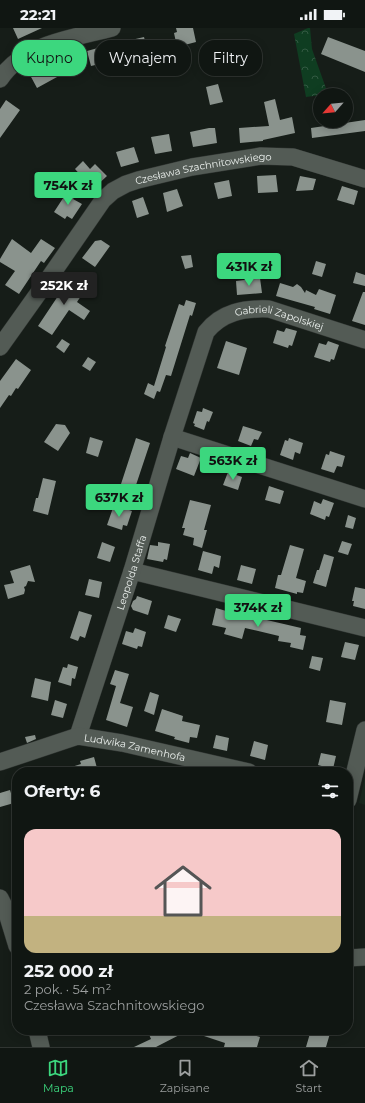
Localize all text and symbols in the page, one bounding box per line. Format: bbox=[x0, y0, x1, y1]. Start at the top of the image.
text: 22:21 bbox=[20, 5, 56, 24]
chip: Kupno bbox=[12, 40, 87, 76]
chip: Wynajem bbox=[95, 40, 191, 76]
chip: Filtry bbox=[199, 40, 262, 76]
north arrow bbox=[313, 88, 353, 128]
map controls bbox=[313, 88, 353, 128]
street label: Czesława Szachnitowskiego bbox=[134, 149, 272, 187]
pin: 754K zł bbox=[31, 172, 105, 206]
text: 754K zł bbox=[43, 177, 93, 193]
pin: 431K zł bbox=[212, 253, 286, 287]
text: 431K zł bbox=[226, 258, 272, 274]
pin: 252K zł bbox=[27, 272, 101, 306]
text: 252K zł bbox=[40, 277, 88, 293]
street label: Gabrieli Zapolskiej bbox=[233, 302, 325, 333]
pin: 563K zł bbox=[196, 447, 270, 481]
text: 563K zł bbox=[209, 452, 257, 468]
pin: 637K zł bbox=[82, 484, 156, 518]
text: 637K zł bbox=[95, 489, 143, 505]
street label: Leopolda Staffa bbox=[113, 533, 149, 612]
pin: 374K zł bbox=[221, 594, 295, 628]
text: 374K zł bbox=[234, 599, 282, 615]
street label: Ludwika Zamenhofa bbox=[83, 731, 187, 764]
icon: filters bbox=[319, 780, 341, 802]
text: Oferty: 6 bbox=[24, 781, 100, 801]
icon: home bbox=[147, 855, 219, 927]
text: 252 000 zł bbox=[24, 961, 113, 981]
text: 2 pok. · 54 m² bbox=[24, 981, 111, 997]
text: Czesława Szachnitowskiego bbox=[24, 997, 204, 1013]
tab: Mapa bbox=[43, 1057, 74, 1095]
tab: Zapisane bbox=[160, 1057, 210, 1095]
tab: Start bbox=[296, 1057, 322, 1095]

